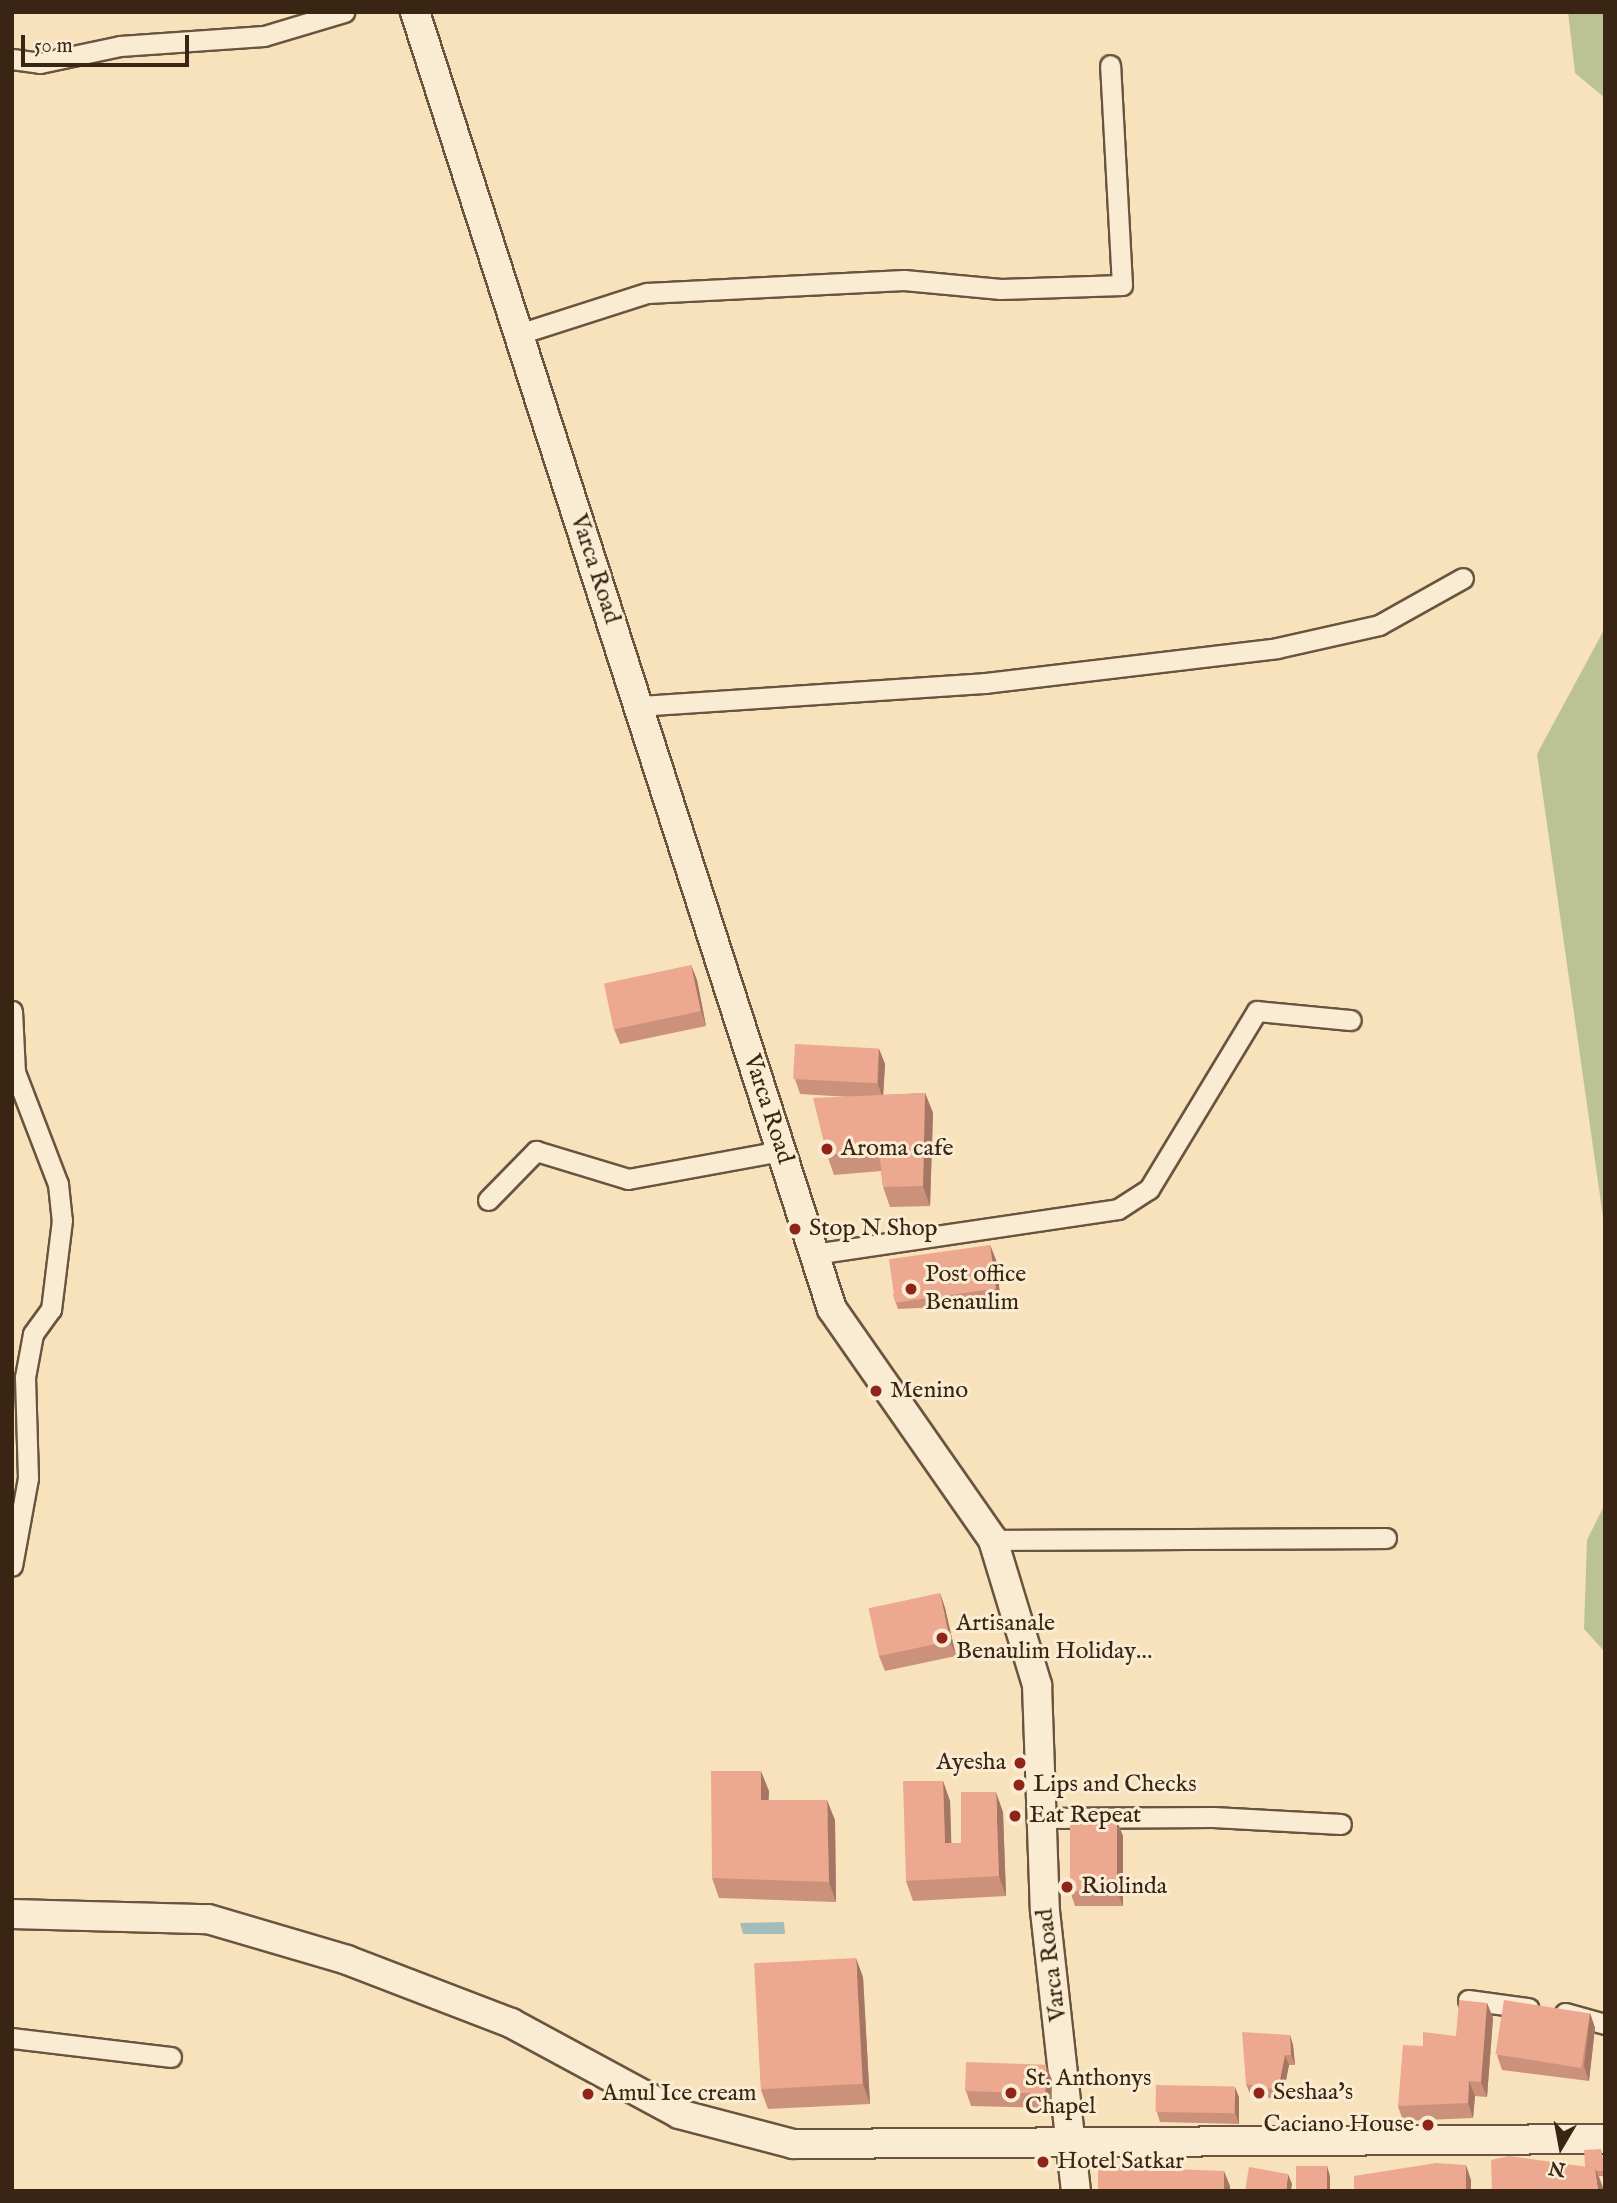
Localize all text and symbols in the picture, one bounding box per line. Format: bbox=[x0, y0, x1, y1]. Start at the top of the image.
scale bar bbox=[24, 21, 192, 65]
text: 50 m bbox=[34, 33, 73, 60]
street label: Varca Road bbox=[564, 511, 626, 627]
street label: Varca Road bbox=[737, 1051, 799, 1167]
place label: Aroma cafe bbox=[841, 1135, 953, 1163]
marker: Aroma cafe bbox=[819, 1141, 835, 1157]
place label: Stop N Shop bbox=[809, 1215, 938, 1243]
marker: Stop N Shop bbox=[787, 1221, 803, 1237]
place label: Post office Benaulim bbox=[925, 1261, 1026, 1317]
marker: Post office Benaulim bbox=[903, 1281, 919, 1297]
place label: Menino bbox=[890, 1377, 968, 1405]
marker: Menino bbox=[868, 1383, 884, 1399]
place label: Artisanale Benaulim Holiday… bbox=[956, 1610, 1152, 1666]
marker: Artisanale Benaulim Holiday… bbox=[934, 1630, 950, 1646]
place label: Ayesha bbox=[936, 1749, 1006, 1777]
marker: Ayesha bbox=[1012, 1755, 1028, 1771]
place label: Lips and Checks bbox=[1033, 1771, 1197, 1799]
marker: Lips and Checks bbox=[1011, 1777, 1027, 1793]
place label: Eat Repeat bbox=[1029, 1802, 1141, 1830]
marker: Eat Repeat bbox=[1007, 1808, 1023, 1824]
place label: Riolinda bbox=[1081, 1873, 1167, 1901]
marker: Riolinda bbox=[1059, 1879, 1075, 1895]
street label: Varca Road bbox=[1031, 1907, 1073, 2023]
place label: St. Anthonys Chapel bbox=[1025, 2065, 1151, 2121]
place label: Seshaa's bbox=[1273, 2079, 1353, 2107]
place label: Amul Ice cream bbox=[602, 2080, 757, 2108]
marker: St. Anthonys Chapel bbox=[1003, 2085, 1019, 2101]
marker: Seshaa's bbox=[1251, 2085, 1267, 2101]
marker: Amul Ice cream bbox=[580, 2086, 596, 2102]
place label: Caciano House bbox=[1263, 2111, 1414, 2139]
north arrow bbox=[1526, 2112, 1596, 2182]
marker: Caciano House bbox=[1420, 2117, 1436, 2133]
place label: Hotel Satkar bbox=[1057, 2148, 1184, 2176]
marker: Hotel Satkar bbox=[1035, 2154, 1051, 2170]
text: N bbox=[1547, 2154, 1568, 2181]

